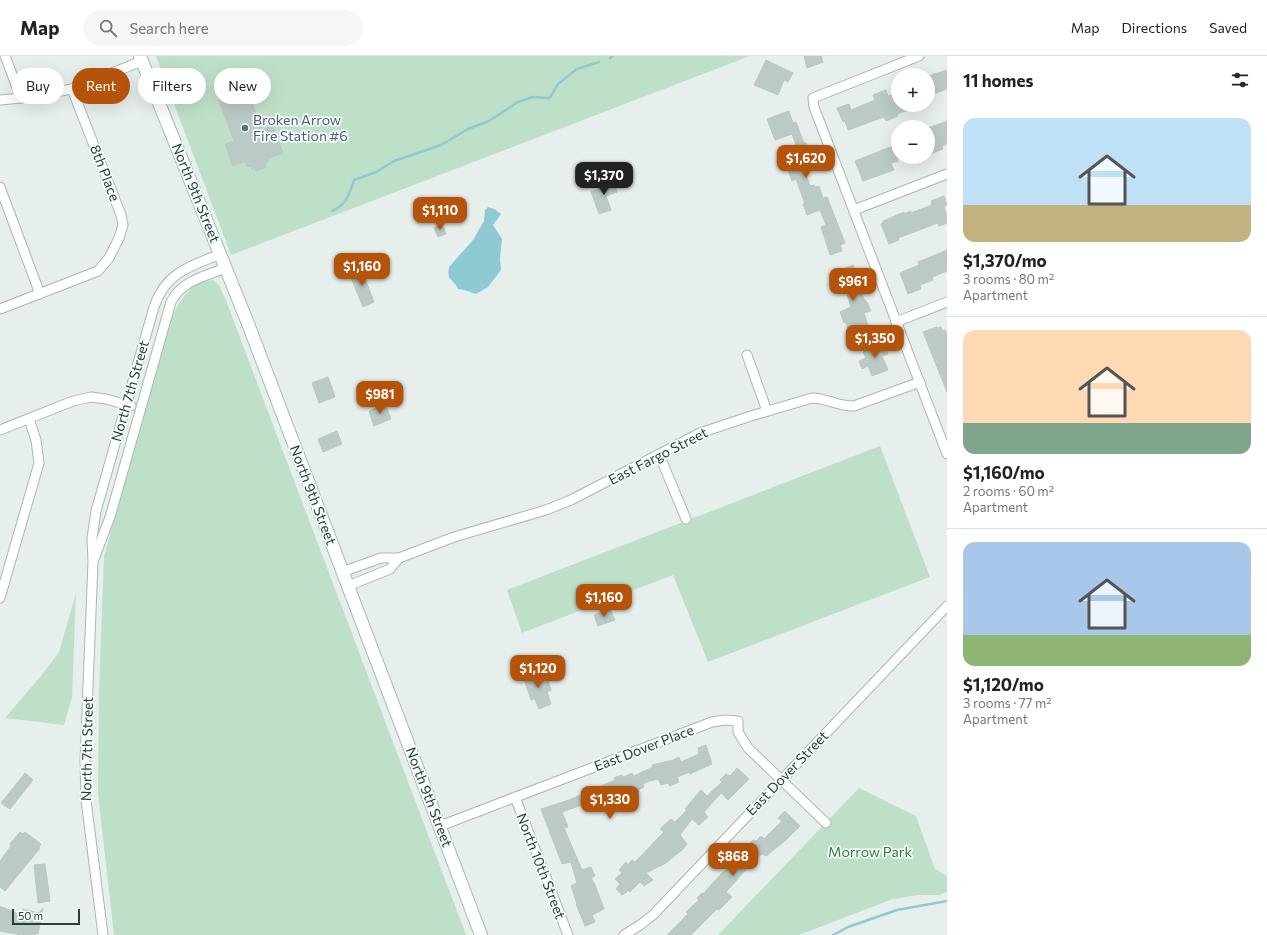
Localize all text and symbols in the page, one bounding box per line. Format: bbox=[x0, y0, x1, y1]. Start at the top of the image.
search box bbox=[83, 10, 363, 46]
text: Map bbox=[20, 16, 59, 39]
icon: search bbox=[97, 17, 119, 39]
text: Search here bbox=[129, 19, 209, 37]
text: Map bbox=[1071, 19, 1100, 36]
text: Directions bbox=[1122, 19, 1187, 36]
text: Saved bbox=[1209, 19, 1247, 36]
chip: Buy bbox=[12, 68, 64, 104]
chip: Rent bbox=[72, 68, 130, 104]
chip: Filters bbox=[138, 68, 206, 104]
chip: New bbox=[214, 68, 271, 104]
map controls bbox=[891, 68, 935, 164]
button: + bbox=[891, 68, 935, 112]
icon: filters bbox=[1229, 69, 1251, 91]
text: 11 homes bbox=[963, 70, 1033, 91]
place label: Broken Arrow Fire Station #6 bbox=[253, 111, 348, 144]
button: − bbox=[891, 120, 935, 164]
marker: Broken Arrow Fire Station #6 bbox=[240, 123, 250, 133]
street label: North 9th Street bbox=[169, 141, 224, 245]
street label: 8th Place bbox=[87, 142, 124, 203]
icon: home bbox=[1071, 144, 1143, 216]
pin: $1,620 bbox=[773, 145, 839, 179]
text: $1,620 bbox=[786, 150, 826, 166]
pin: $1,370 bbox=[571, 162, 637, 196]
text: $1,370 bbox=[584, 167, 624, 183]
pin: $1,110 bbox=[407, 197, 473, 231]
text: $1,110 bbox=[422, 202, 458, 218]
text: $1,370/mo bbox=[963, 250, 1047, 271]
pin: $1,160 bbox=[329, 253, 395, 287]
text: $1,160 bbox=[343, 258, 381, 274]
pin: $961 bbox=[829, 268, 877, 302]
text: 3 rooms · 80 m² bbox=[963, 271, 1054, 287]
text: $961 bbox=[838, 273, 868, 289]
text: Apartment bbox=[963, 287, 1028, 303]
pin: $1,350 bbox=[842, 325, 908, 359]
text: $1,350 bbox=[855, 330, 895, 346]
street label: North 7th Street bbox=[107, 338, 152, 443]
icon: home bbox=[1071, 356, 1143, 428]
pin: $981 bbox=[356, 381, 404, 415]
text: $981 bbox=[365, 386, 395, 402]
street label: East Fargo Street bbox=[605, 423, 710, 488]
street label: North 9th Street bbox=[287, 443, 340, 547]
text: $1,160/mo bbox=[963, 462, 1045, 483]
text: 2 rooms · 60 m² bbox=[963, 483, 1054, 499]
text: Apartment bbox=[963, 499, 1028, 515]
icon: home bbox=[1071, 568, 1143, 640]
pin: $1,160 bbox=[571, 584, 637, 618]
text: $1,160 bbox=[585, 589, 623, 605]
pin: $1,120 bbox=[505, 655, 571, 689]
text: $1,120 bbox=[519, 660, 557, 676]
text: $1,120/mo bbox=[963, 674, 1044, 695]
text: 3 rooms · 77 m² bbox=[963, 695, 1052, 711]
street label: North 7th Street bbox=[77, 696, 96, 801]
text: Apartment bbox=[963, 711, 1028, 727]
street label: East Dover Place bbox=[592, 721, 696, 774]
street label: East Dover Street bbox=[742, 727, 831, 818]
street label: North 9th Street bbox=[403, 745, 456, 849]
pin: $1,330 bbox=[577, 786, 643, 820]
text: $1,330 bbox=[590, 791, 630, 807]
street label: North 10th Street bbox=[513, 810, 570, 921]
pin: $868 bbox=[709, 843, 757, 877]
park label: Morrow Park bbox=[828, 843, 912, 860]
text: $868 bbox=[717, 848, 749, 864]
scale bar bbox=[12, 907, 80, 926]
text: 50 m bbox=[18, 909, 43, 922]

